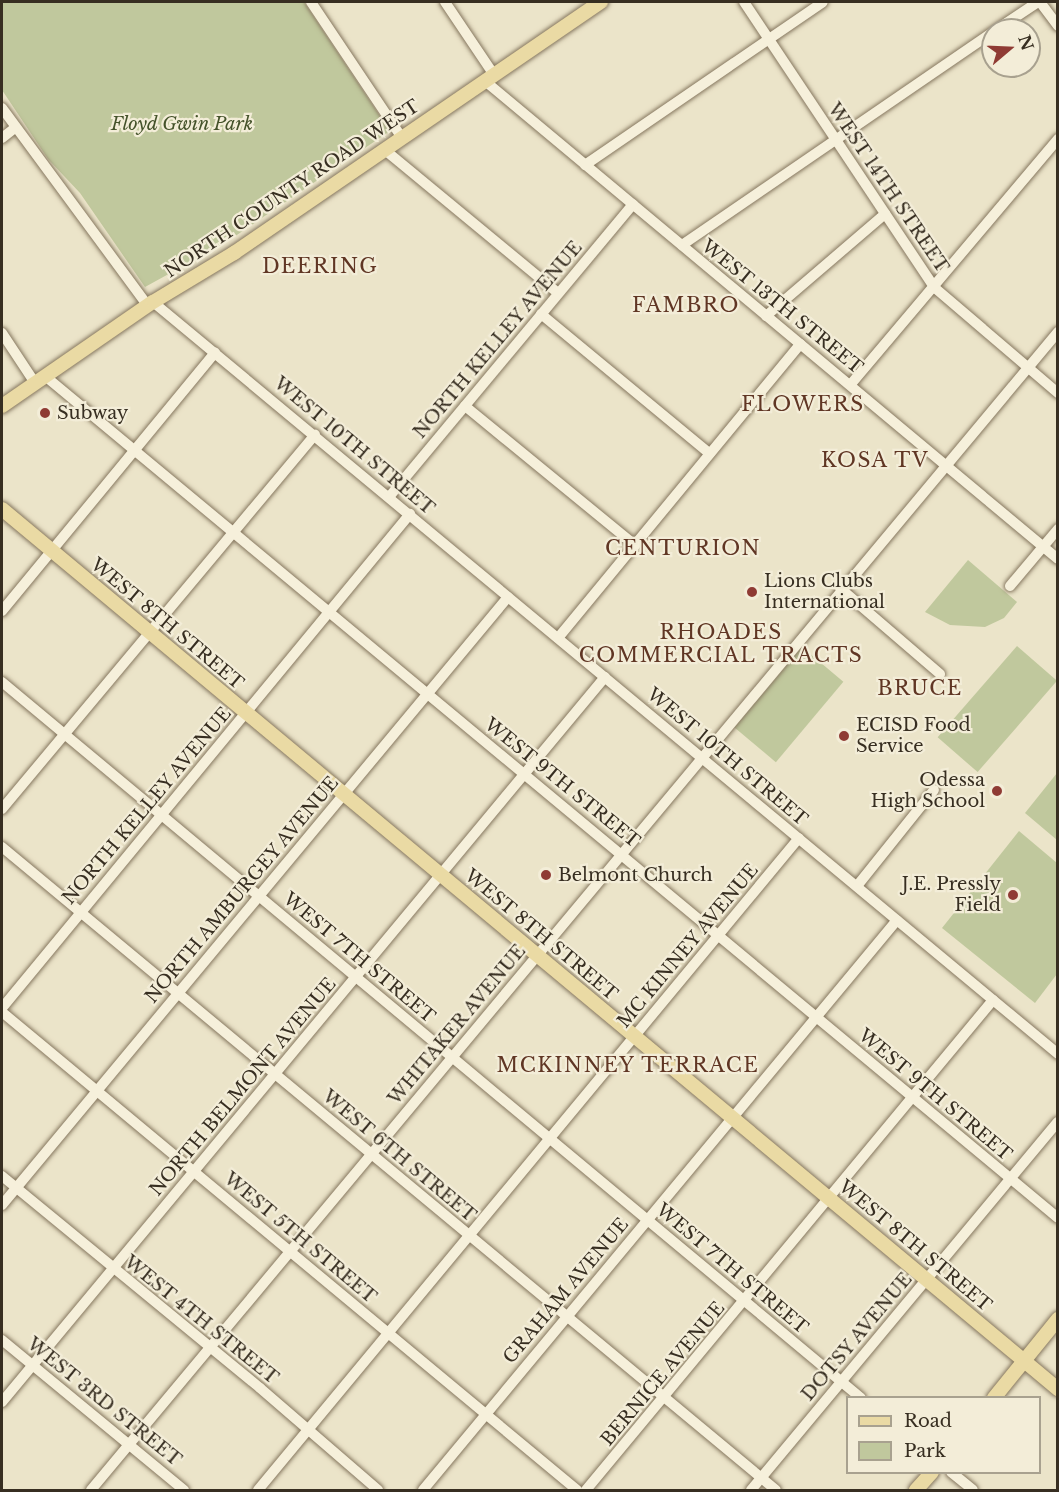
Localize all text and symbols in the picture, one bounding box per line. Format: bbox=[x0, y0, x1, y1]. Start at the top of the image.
north arrow bbox=[981, 18, 1041, 78]
text: N bbox=[1014, 32, 1038, 53]
street label: NORTH COUNTY ROAD WEST bbox=[160, 95, 424, 283]
street label: WEST 14TH STREET bbox=[823, 99, 953, 277]
park label: Floyd Gwin Park bbox=[110, 113, 254, 135]
street label: WEST 13TH STREET bbox=[697, 235, 867, 379]
street label: NORTH KELLEY AVENUE bbox=[409, 237, 587, 443]
district label: DEERING bbox=[262, 254, 378, 278]
district label: FAMBRO bbox=[632, 293, 740, 317]
street label: WEST 10TH STREET bbox=[269, 372, 439, 520]
district label: FLOWERS bbox=[741, 392, 865, 416]
place label: Subway bbox=[57, 402, 128, 424]
marker: Subway bbox=[38, 406, 52, 420]
district label: KOSA TV bbox=[820, 448, 930, 472]
district label: CENTURION bbox=[605, 536, 761, 560]
street label: WEST 8TH STREET bbox=[86, 554, 248, 694]
place label: Lions Clubs International bbox=[764, 571, 885, 614]
marker: Lions Clubs International bbox=[745, 585, 759, 599]
district label: RHOADES COMMERCIAL TRACTS bbox=[578, 620, 864, 667]
district label: BRUCE bbox=[877, 676, 963, 700]
street label: WEST 10TH STREET bbox=[642, 683, 812, 831]
street label: NORTH KELLEY AVENUE bbox=[58, 703, 236, 909]
street label: WEST 9TH STREET bbox=[480, 714, 644, 852]
place label: ECISD Food Service bbox=[856, 715, 971, 758]
marker: ECISD Food Service bbox=[837, 729, 851, 743]
place label: Odessa High School bbox=[871, 770, 985, 812]
street label: NORTH AMBURGEY AVENUE bbox=[140, 772, 344, 1008]
marker: Odessa High School bbox=[990, 784, 1004, 798]
street label: MC KINNEY AVENUE bbox=[613, 859, 763, 1033]
place label: Belmont Church bbox=[558, 864, 713, 886]
street label: WEST 8TH STREET bbox=[460, 865, 622, 1005]
marker: Belmont Church bbox=[539, 868, 553, 882]
place label: J.E. Pressly Field bbox=[902, 874, 1001, 916]
street label: WEST 7TH STREET bbox=[279, 888, 439, 1028]
marker: J.E. Pressly Field bbox=[1006, 888, 1020, 902]
street label: WHITAKER AVENUE bbox=[383, 940, 531, 1110]
street label: NORTH BELMONT AVENUE bbox=[145, 973, 341, 1201]
street label: WEST 9TH STREET bbox=[854, 1024, 1016, 1166]
district label: MCKINNEY TERRACE bbox=[496, 1053, 760, 1077]
street label: WEST 6TH STREET bbox=[318, 1085, 480, 1227]
street label: WEST 5TH STREET bbox=[219, 1168, 381, 1308]
street label: WEST 8TH STREET bbox=[834, 1176, 996, 1316]
street label: WEST 7TH STREET bbox=[652, 1199, 812, 1339]
street label: GRAHAM AVENUE bbox=[499, 1214, 633, 1368]
street label: WEST 4TH STREET bbox=[119, 1251, 283, 1389]
street label: DOTSY AVENUE bbox=[797, 1268, 917, 1406]
street label: BERNICE AVENUE bbox=[596, 1297, 730, 1451]
street label: WEST 3RD STREET bbox=[22, 1333, 186, 1471]
legend bbox=[846, 1396, 1041, 1474]
text: Road bbox=[904, 1410, 952, 1432]
text: Park bbox=[904, 1440, 946, 1462]

